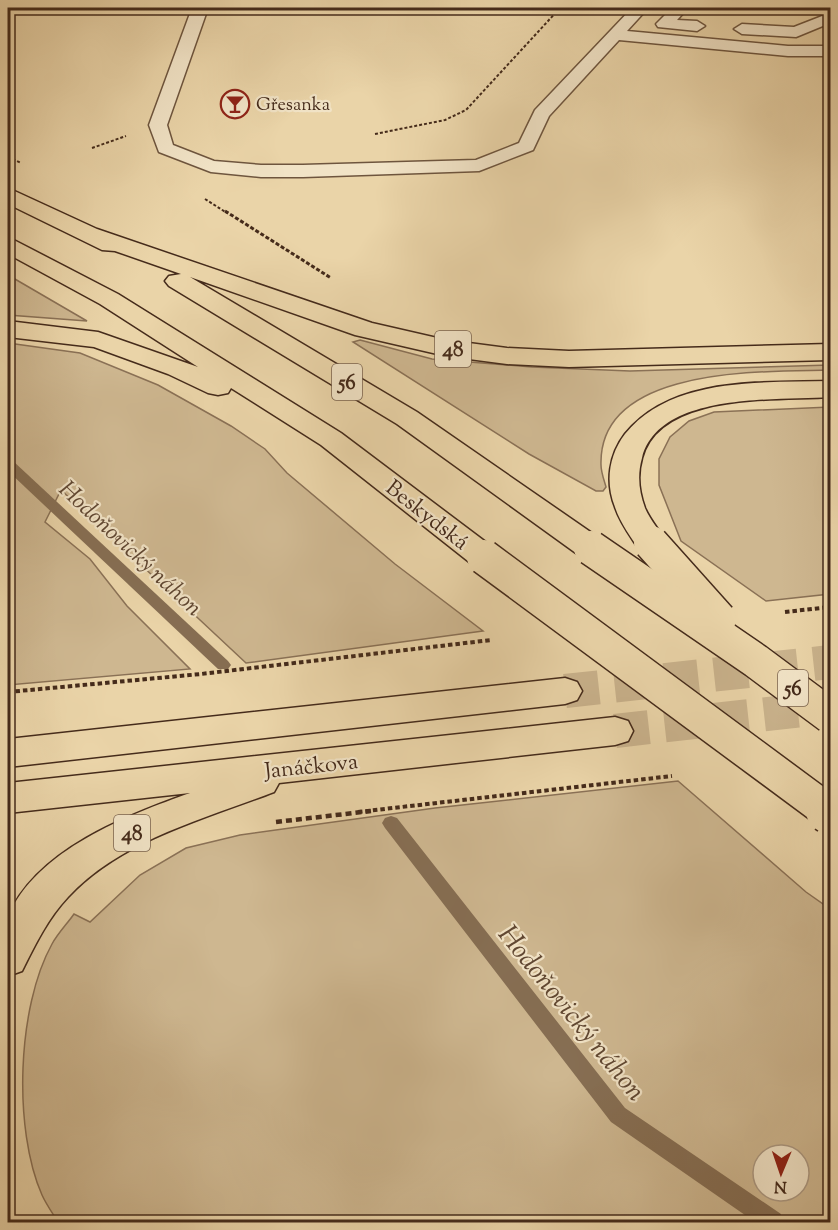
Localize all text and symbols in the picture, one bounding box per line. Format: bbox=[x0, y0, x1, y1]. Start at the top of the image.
bar icon: Gřesanka bbox=[219, 88, 251, 120]
place label: Gřesanka bbox=[256, 93, 330, 119]
road number: 48 bbox=[435, 331, 471, 367]
road number: 56 bbox=[332, 364, 362, 400]
water label: Hodoňovický náhon bbox=[50, 474, 209, 625]
street label: Beskydská bbox=[378, 474, 475, 559]
road number: 56 bbox=[778, 670, 808, 706]
street label: Janáčkova bbox=[262, 747, 360, 789]
road number: 48 bbox=[114, 815, 150, 851]
water label: Hodoňovický náhon bbox=[487, 917, 654, 1111]
north arrow bbox=[751, 1143, 811, 1203]
text: N bbox=[774, 1174, 787, 1197]

